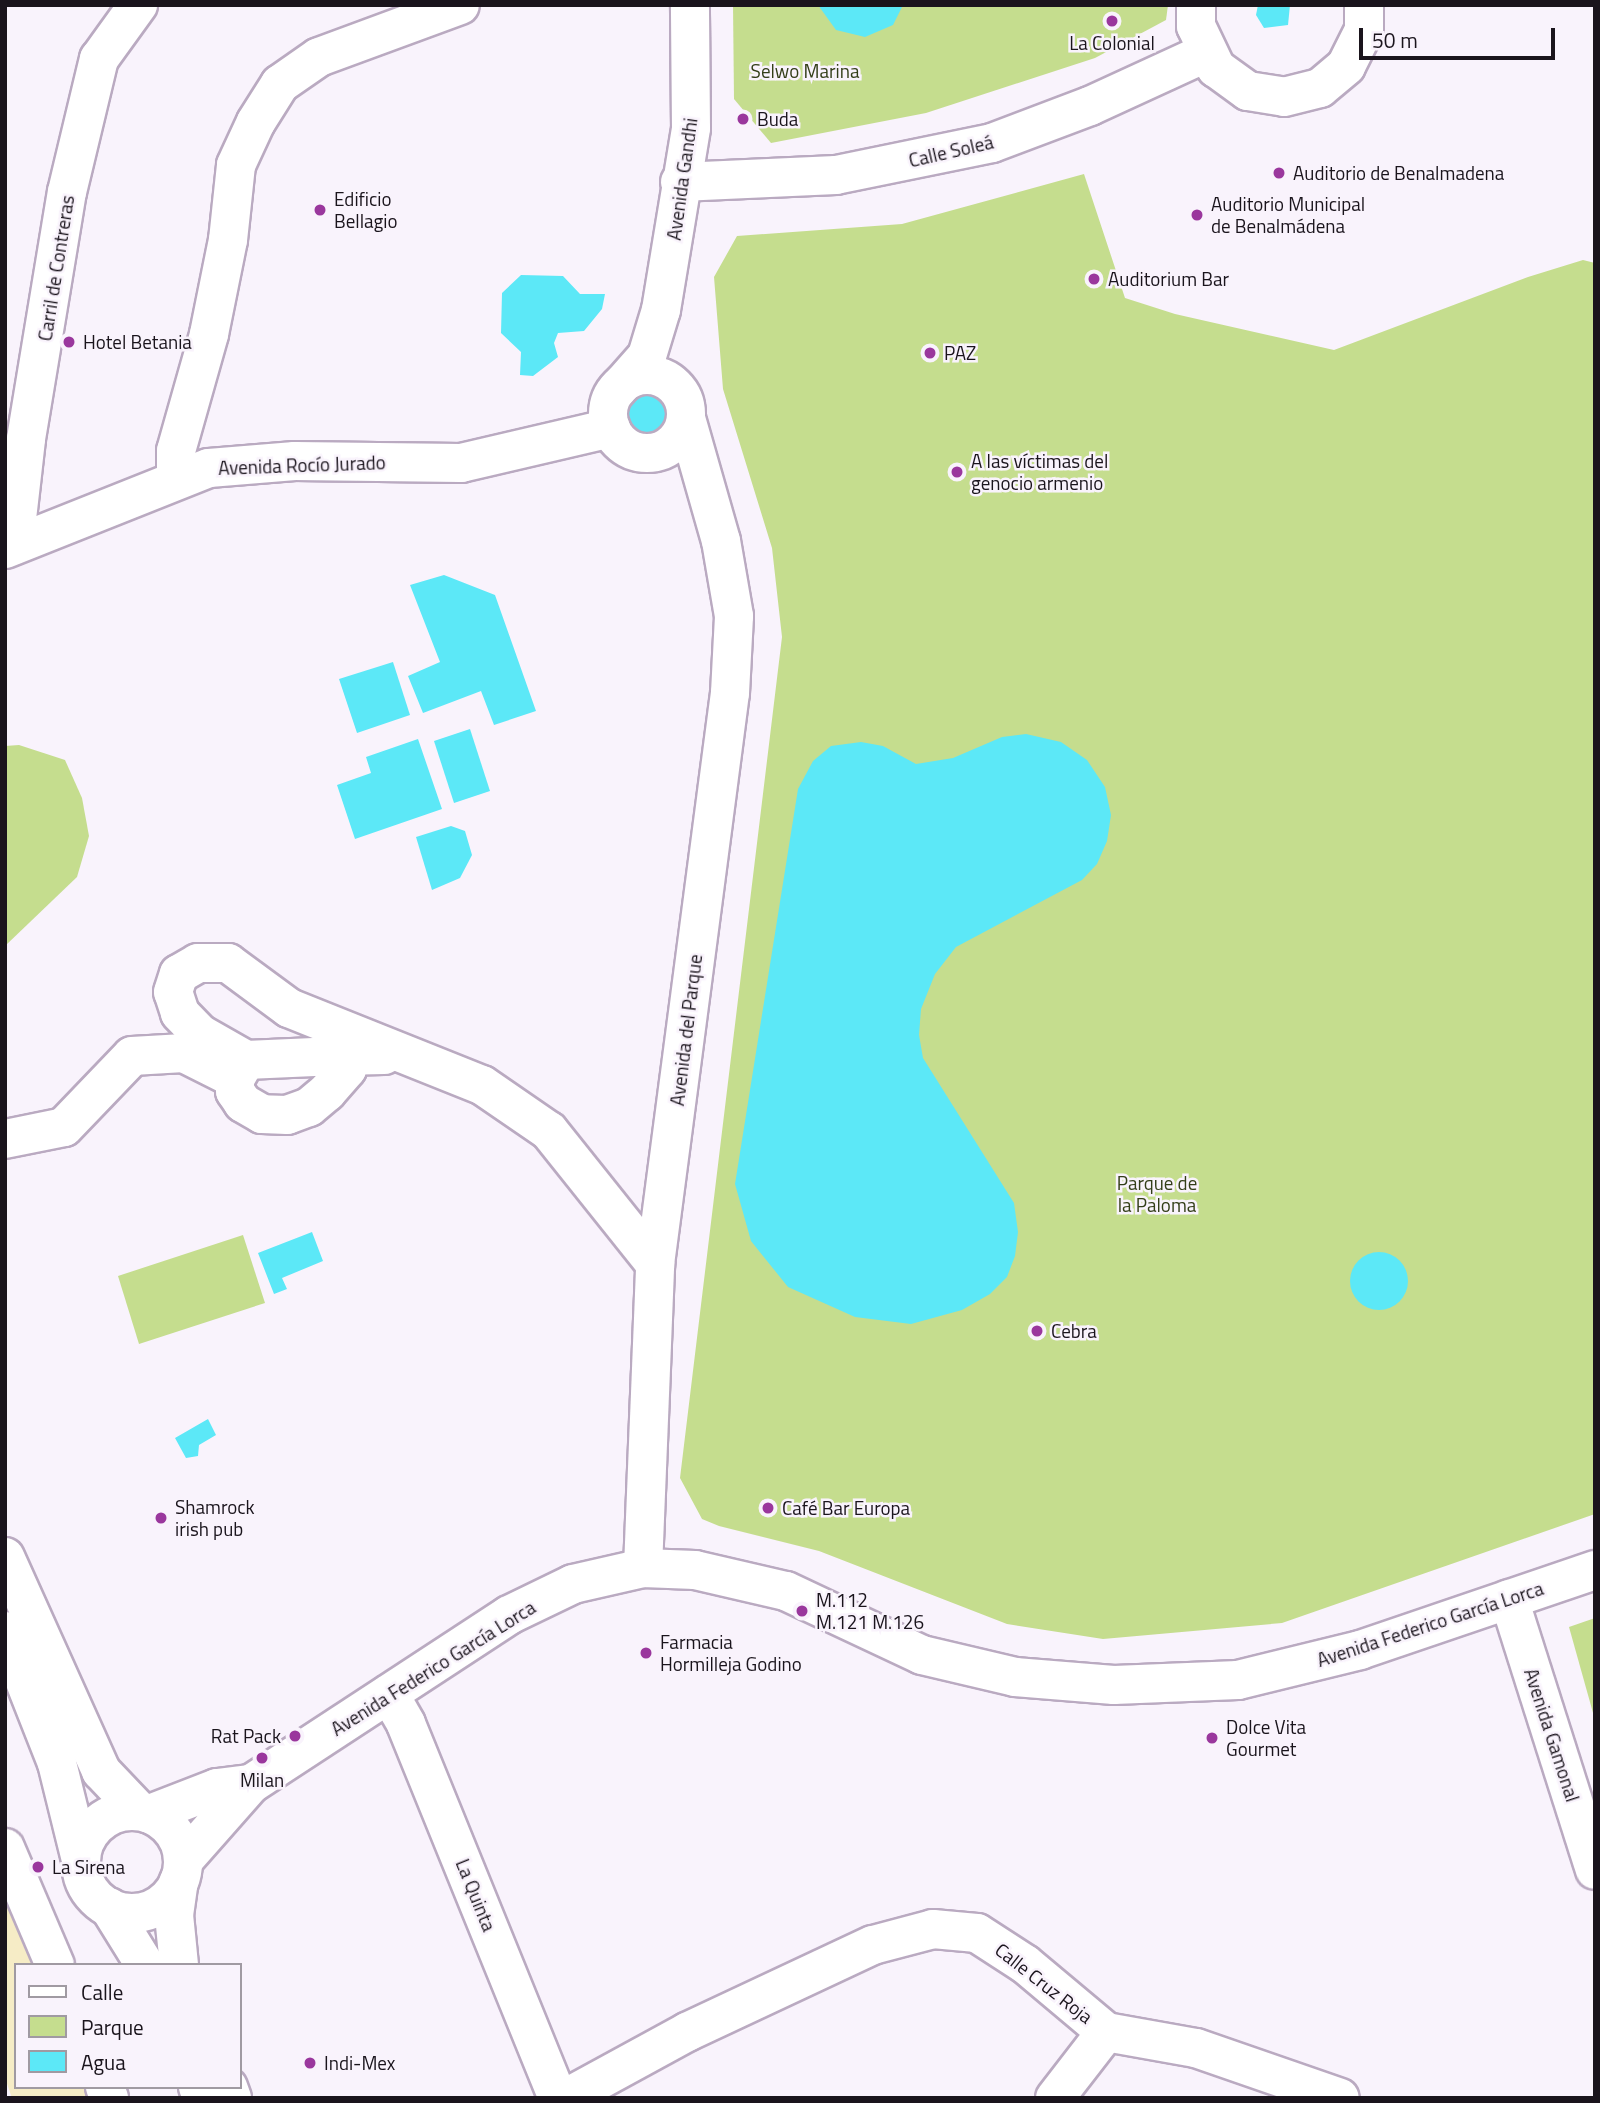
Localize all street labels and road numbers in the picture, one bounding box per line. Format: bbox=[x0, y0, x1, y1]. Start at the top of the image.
street label: Avenida Gandhi bbox=[662, 116, 702, 242]
street label: Calle Soleá bbox=[906, 130, 996, 172]
street label: Carril de Contreras bbox=[33, 193, 79, 343]
street label: Avenida Rocío Jurado bbox=[218, 451, 386, 479]
street label: Avenida del Parque bbox=[665, 953, 707, 1107]
street label: Avenida Federico García Lorca bbox=[1314, 1577, 1546, 1671]
street label: Avenida Federico García Lorca bbox=[327, 1596, 539, 1740]
street label: Avenida Gamonal bbox=[1520, 1665, 1584, 1805]
street label: La Quinta bbox=[451, 1856, 501, 1934]
street label: Calle Cruz Roja bbox=[991, 1938, 1097, 2028]

